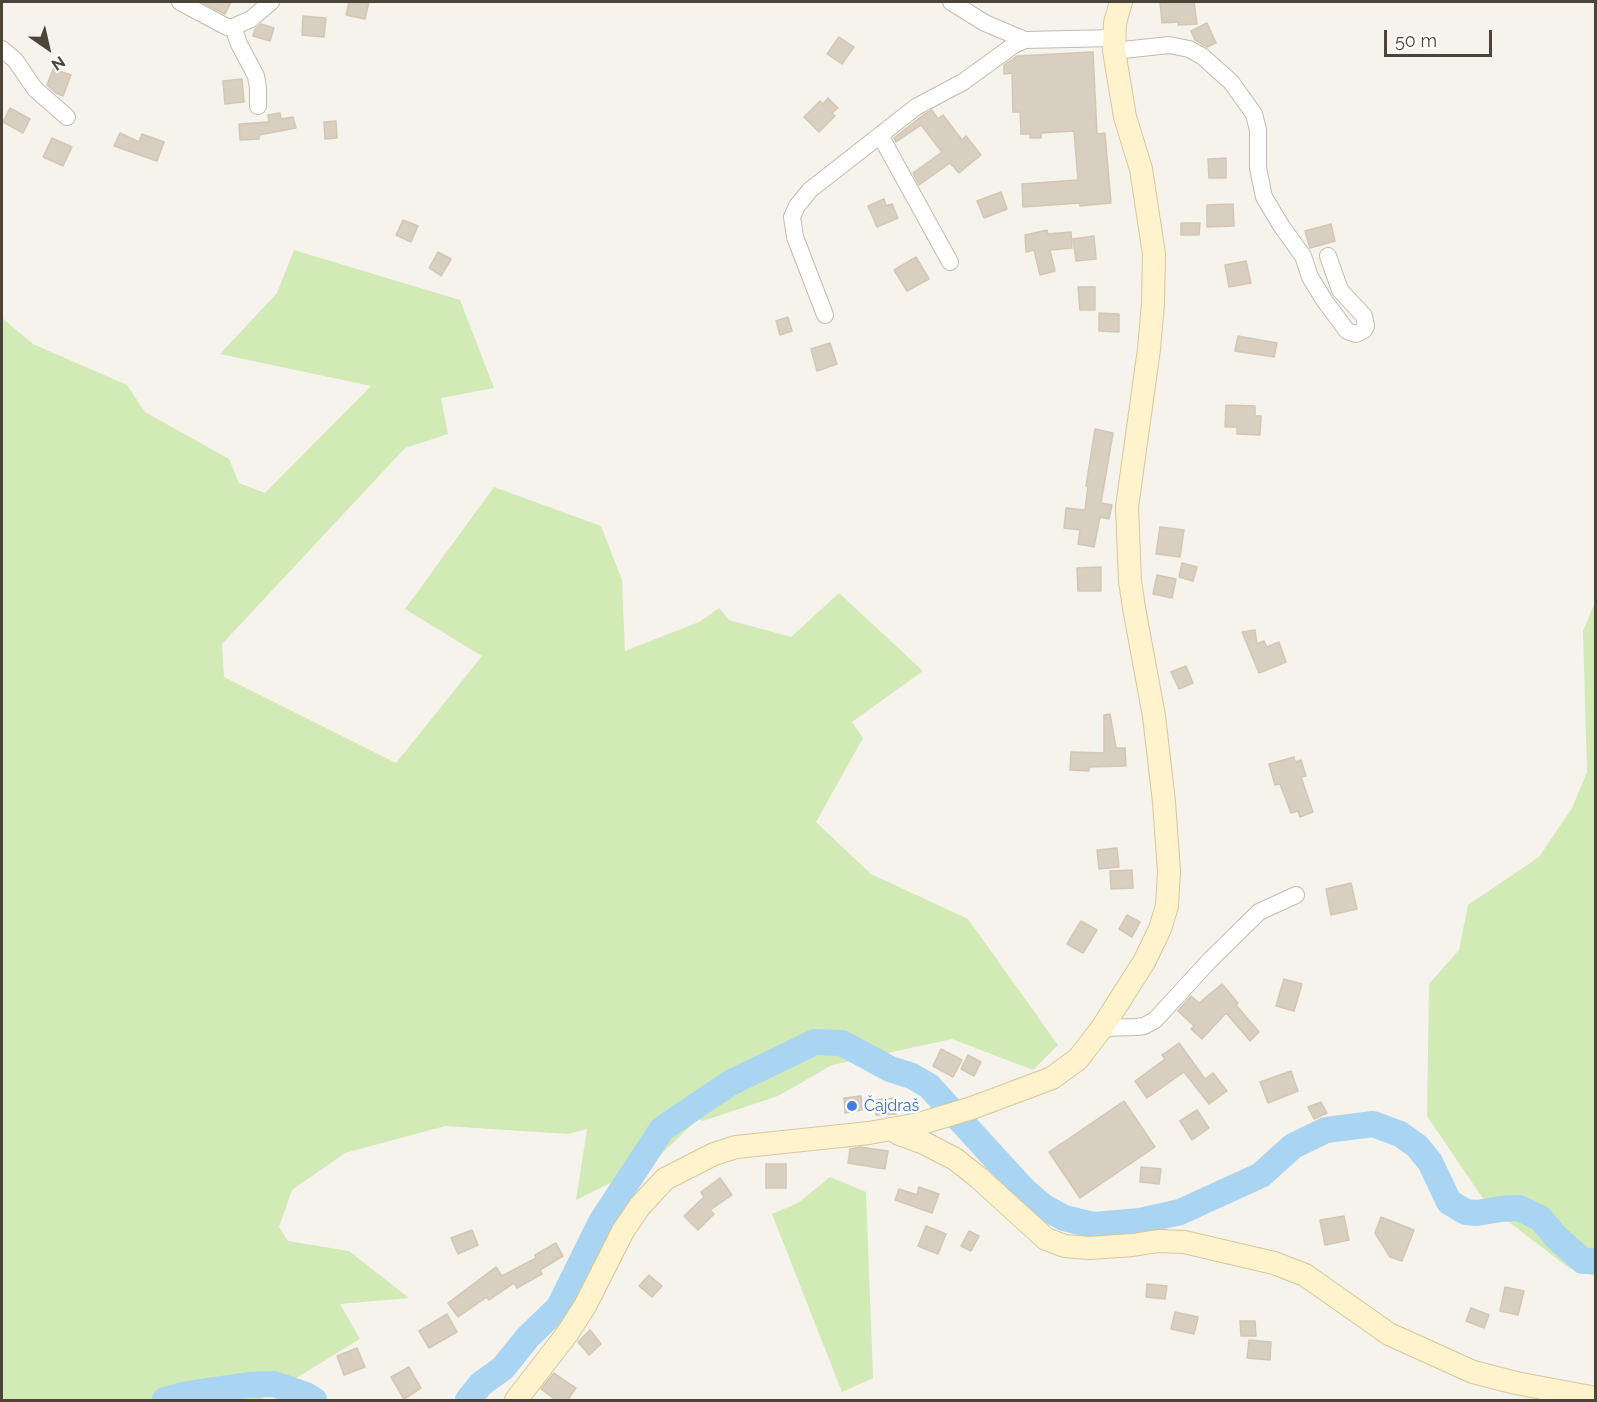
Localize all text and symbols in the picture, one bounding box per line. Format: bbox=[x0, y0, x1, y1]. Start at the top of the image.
north arrow bbox=[18, 18, 78, 78]
scale bar bbox=[1387, 18, 1495, 56]
text: 50 m bbox=[1395, 30, 1437, 51]
text: N bbox=[48, 52, 69, 75]
place label: Čajdraš bbox=[864, 1096, 919, 1116]
marker: Čajdraš bbox=[845, 1099, 859, 1113]

